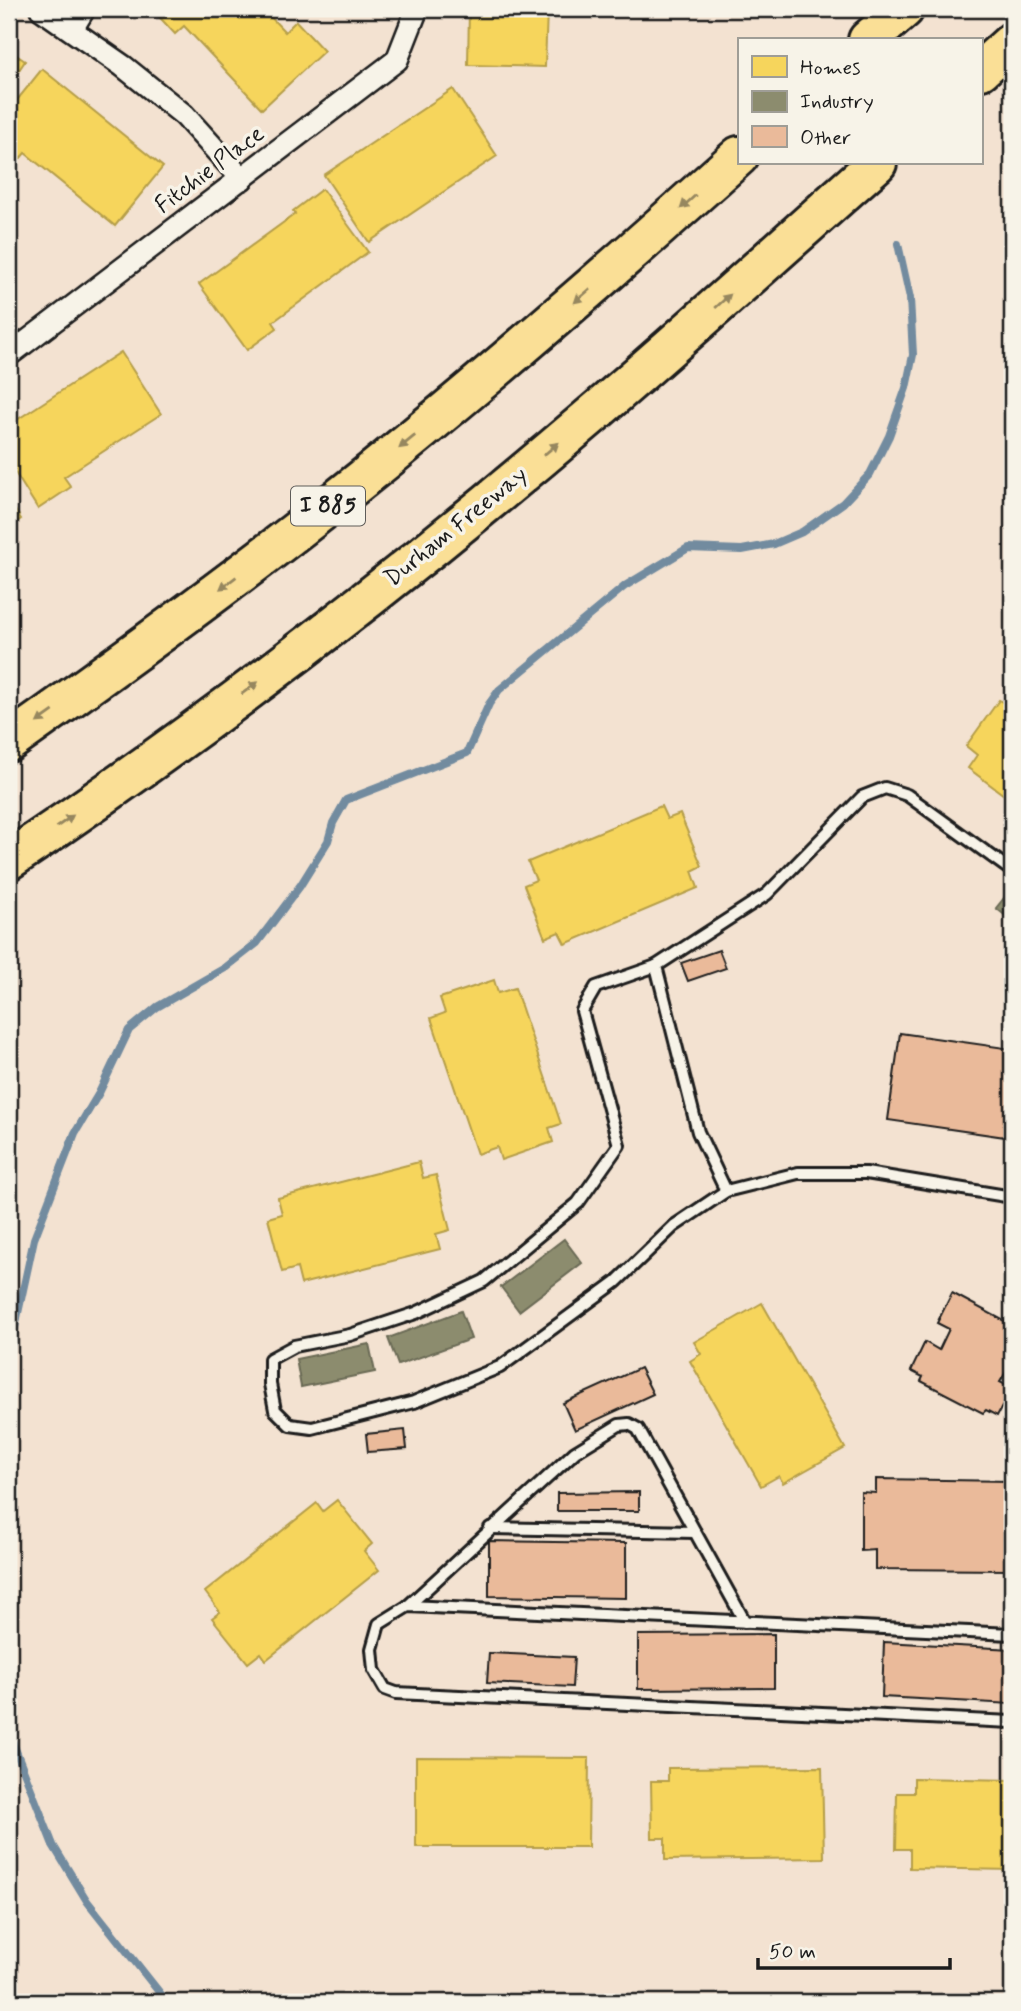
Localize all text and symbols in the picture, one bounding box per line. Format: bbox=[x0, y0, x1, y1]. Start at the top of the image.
legend bbox=[738, 38, 982, 164]
text: Homes bbox=[800, 54, 860, 82]
text: Industry bbox=[800, 88, 874, 116]
street label: Fitchie Place bbox=[149, 119, 271, 221]
text: Other bbox=[800, 124, 851, 152]
one-way arrow bbox=[680, 193, 697, 209]
one-way arrow bbox=[573, 288, 590, 303]
one-way arrow bbox=[714, 293, 731, 309]
one-way arrow bbox=[399, 435, 417, 450]
one-way arrow bbox=[543, 442, 560, 457]
street label: Durham Freeway bbox=[378, 460, 534, 594]
road number: I 885 bbox=[291, 486, 365, 526]
one-way arrow bbox=[220, 575, 238, 590]
one-way arrow bbox=[241, 682, 259, 696]
one-way arrow bbox=[36, 710, 54, 724]
one-way arrow bbox=[56, 814, 74, 828]
scale bar bbox=[758, 1927, 951, 1971]
text: 50 m bbox=[769, 1938, 816, 1966]

